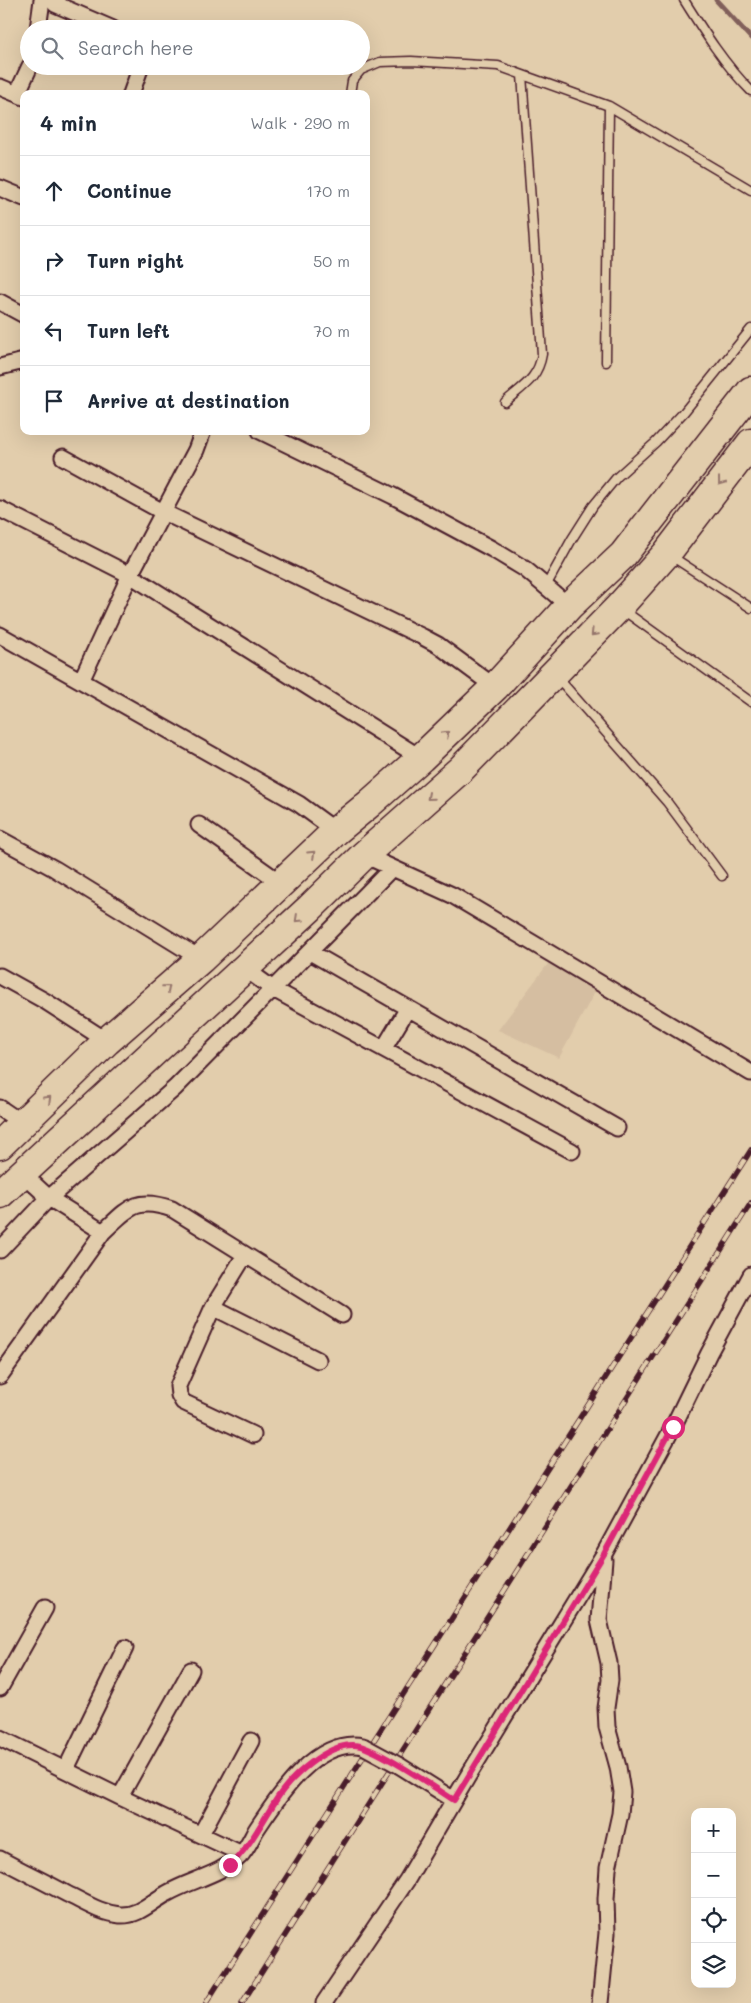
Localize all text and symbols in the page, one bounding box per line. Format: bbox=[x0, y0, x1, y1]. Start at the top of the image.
search box bbox=[20, 20, 370, 75]
icon: search bbox=[38, 34, 66, 62]
text: Search here bbox=[78, 35, 194, 60]
text: 4 min bbox=[40, 109, 97, 136]
text: Walk · 290 m bbox=[250, 112, 350, 133]
icon: ahead bbox=[40, 177, 68, 205]
text: Continue bbox=[87, 178, 172, 203]
text: 170 m bbox=[306, 180, 350, 201]
icon: right bbox=[40, 247, 68, 275]
text: Turn right bbox=[87, 248, 184, 273]
text: 50 m bbox=[313, 250, 350, 271]
icon: left bbox=[40, 317, 68, 345]
text: Turn left bbox=[87, 318, 170, 343]
text: 70 m bbox=[313, 320, 350, 341]
icon: arrive bbox=[40, 387, 68, 415]
text: Arrive at destination bbox=[87, 388, 290, 413]
one-way arrow bbox=[719, 476, 727, 485]
one-way arrow bbox=[591, 627, 600, 636]
one-way arrow bbox=[440, 731, 449, 740]
one-way arrow bbox=[426, 791, 435, 800]
one-way arrow bbox=[306, 851, 315, 860]
one-way arrow bbox=[294, 913, 303, 922]
one-way arrow bbox=[162, 985, 171, 994]
one-way arrow bbox=[42, 1096, 51, 1105]
route start bbox=[662, 1416, 685, 1439]
map controls bbox=[691, 1808, 736, 1988]
button: + bbox=[691, 1808, 736, 1853]
button: − bbox=[691, 1853, 736, 1898]
route end bbox=[219, 1854, 242, 1877]
button: locate bbox=[691, 1898, 736, 1943]
button: layers bbox=[691, 1943, 736, 1988]

